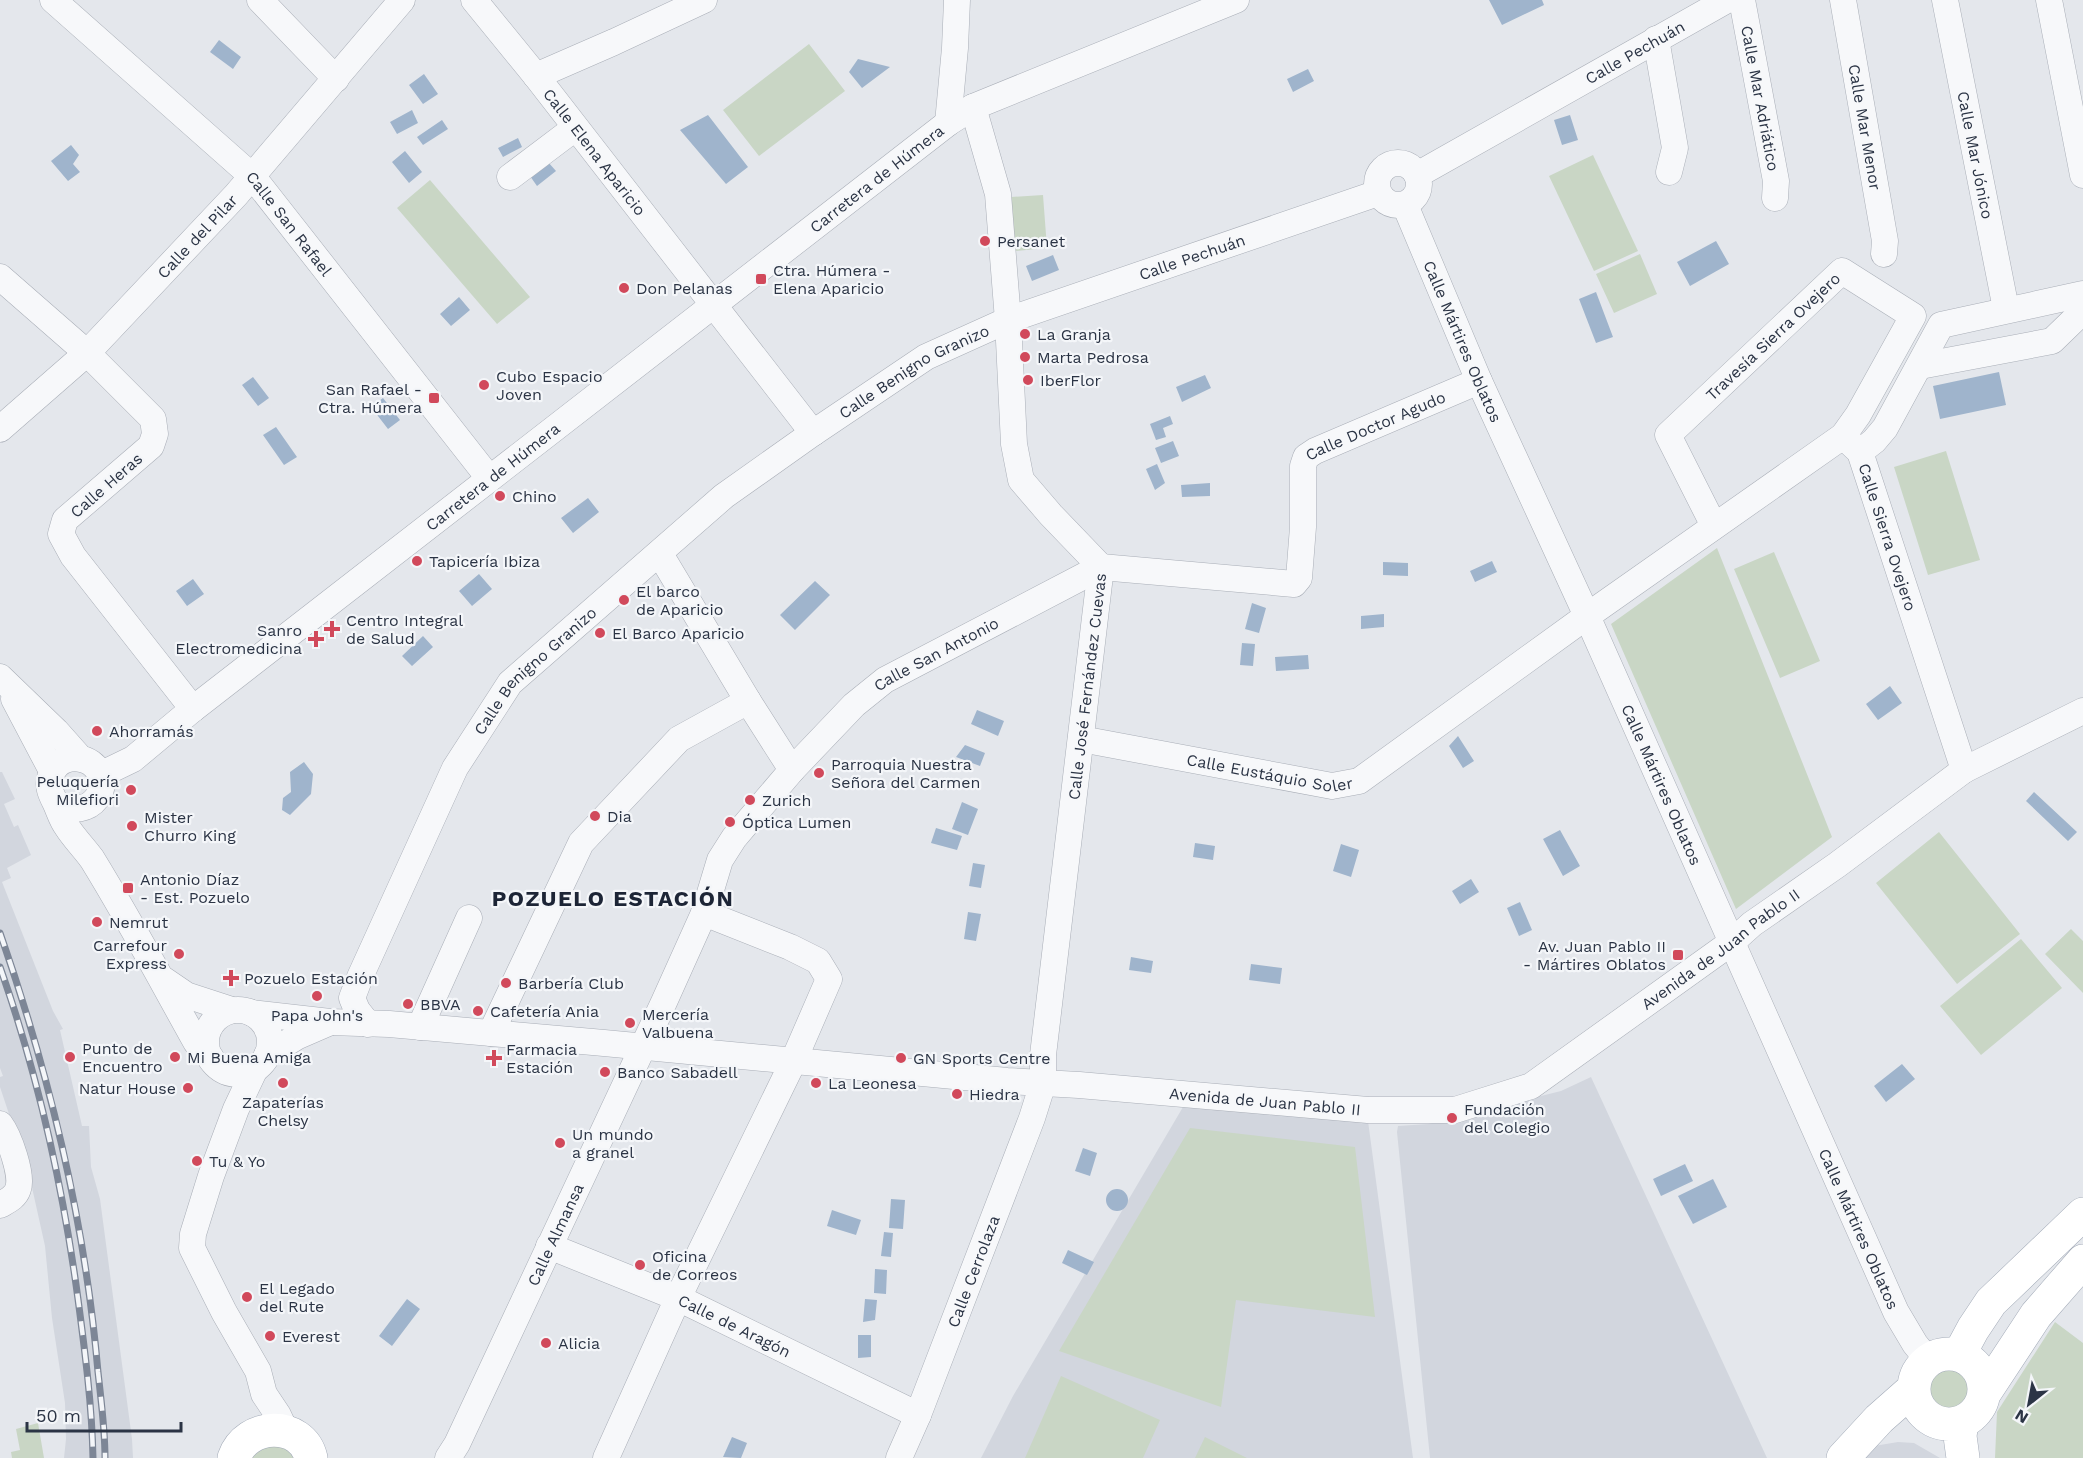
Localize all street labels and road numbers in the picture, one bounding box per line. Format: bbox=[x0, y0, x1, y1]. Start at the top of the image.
street label: Calle Pechuán bbox=[1582, 17, 1688, 88]
street label: Calle Mar Adriático bbox=[1737, 24, 1783, 173]
street label: Calle Mar Menor bbox=[1844, 63, 1885, 192]
street label: Calle Elena Aparicio bbox=[539, 85, 650, 219]
street label: Calle Mar Jónico bbox=[1953, 90, 1997, 221]
street label: Carretera de Húmera bbox=[806, 121, 948, 237]
street label: Calle San Rafael bbox=[242, 168, 336, 280]
street label: Calle del Pilar bbox=[153, 190, 242, 282]
street label: Calle Pechuán bbox=[1137, 230, 1248, 284]
street label: Calle Mártires Oblatos bbox=[1419, 258, 1506, 425]
street label: Travesía Sierra Ovejero bbox=[1702, 269, 1844, 404]
street label: Calle Benigno Granizo bbox=[835, 321, 992, 423]
street label: Calle Doctor Agudo bbox=[1302, 387, 1448, 465]
street label: Carretera de Húmera bbox=[422, 419, 564, 535]
street label: Calle Heras bbox=[66, 449, 146, 522]
street label: Calle Sierra Ovejero bbox=[1854, 461, 1920, 613]
street label: Calle José Fernández Cuevas bbox=[1064, 572, 1110, 801]
street label: Calle Benigno Granizo bbox=[470, 603, 601, 739]
street label: Calle San Antonio bbox=[870, 613, 1002, 695]
street label: Calle Mártires Oblatos bbox=[1617, 701, 1705, 868]
street label: Calle Eustáquio Soler bbox=[1185, 750, 1355, 796]
street label: Avenida de Juan Pablo II bbox=[1638, 885, 1803, 1014]
street label: Avenida de Juan Pablo II bbox=[1169, 1084, 1361, 1119]
street label: Calle Mártires Oblatos bbox=[1815, 1146, 1903, 1312]
street label: Calle Almansa bbox=[523, 1180, 588, 1289]
street label: Calle Cerrolaza bbox=[943, 1213, 1004, 1330]
street label: Calle de Aragón bbox=[675, 1291, 794, 1361]

